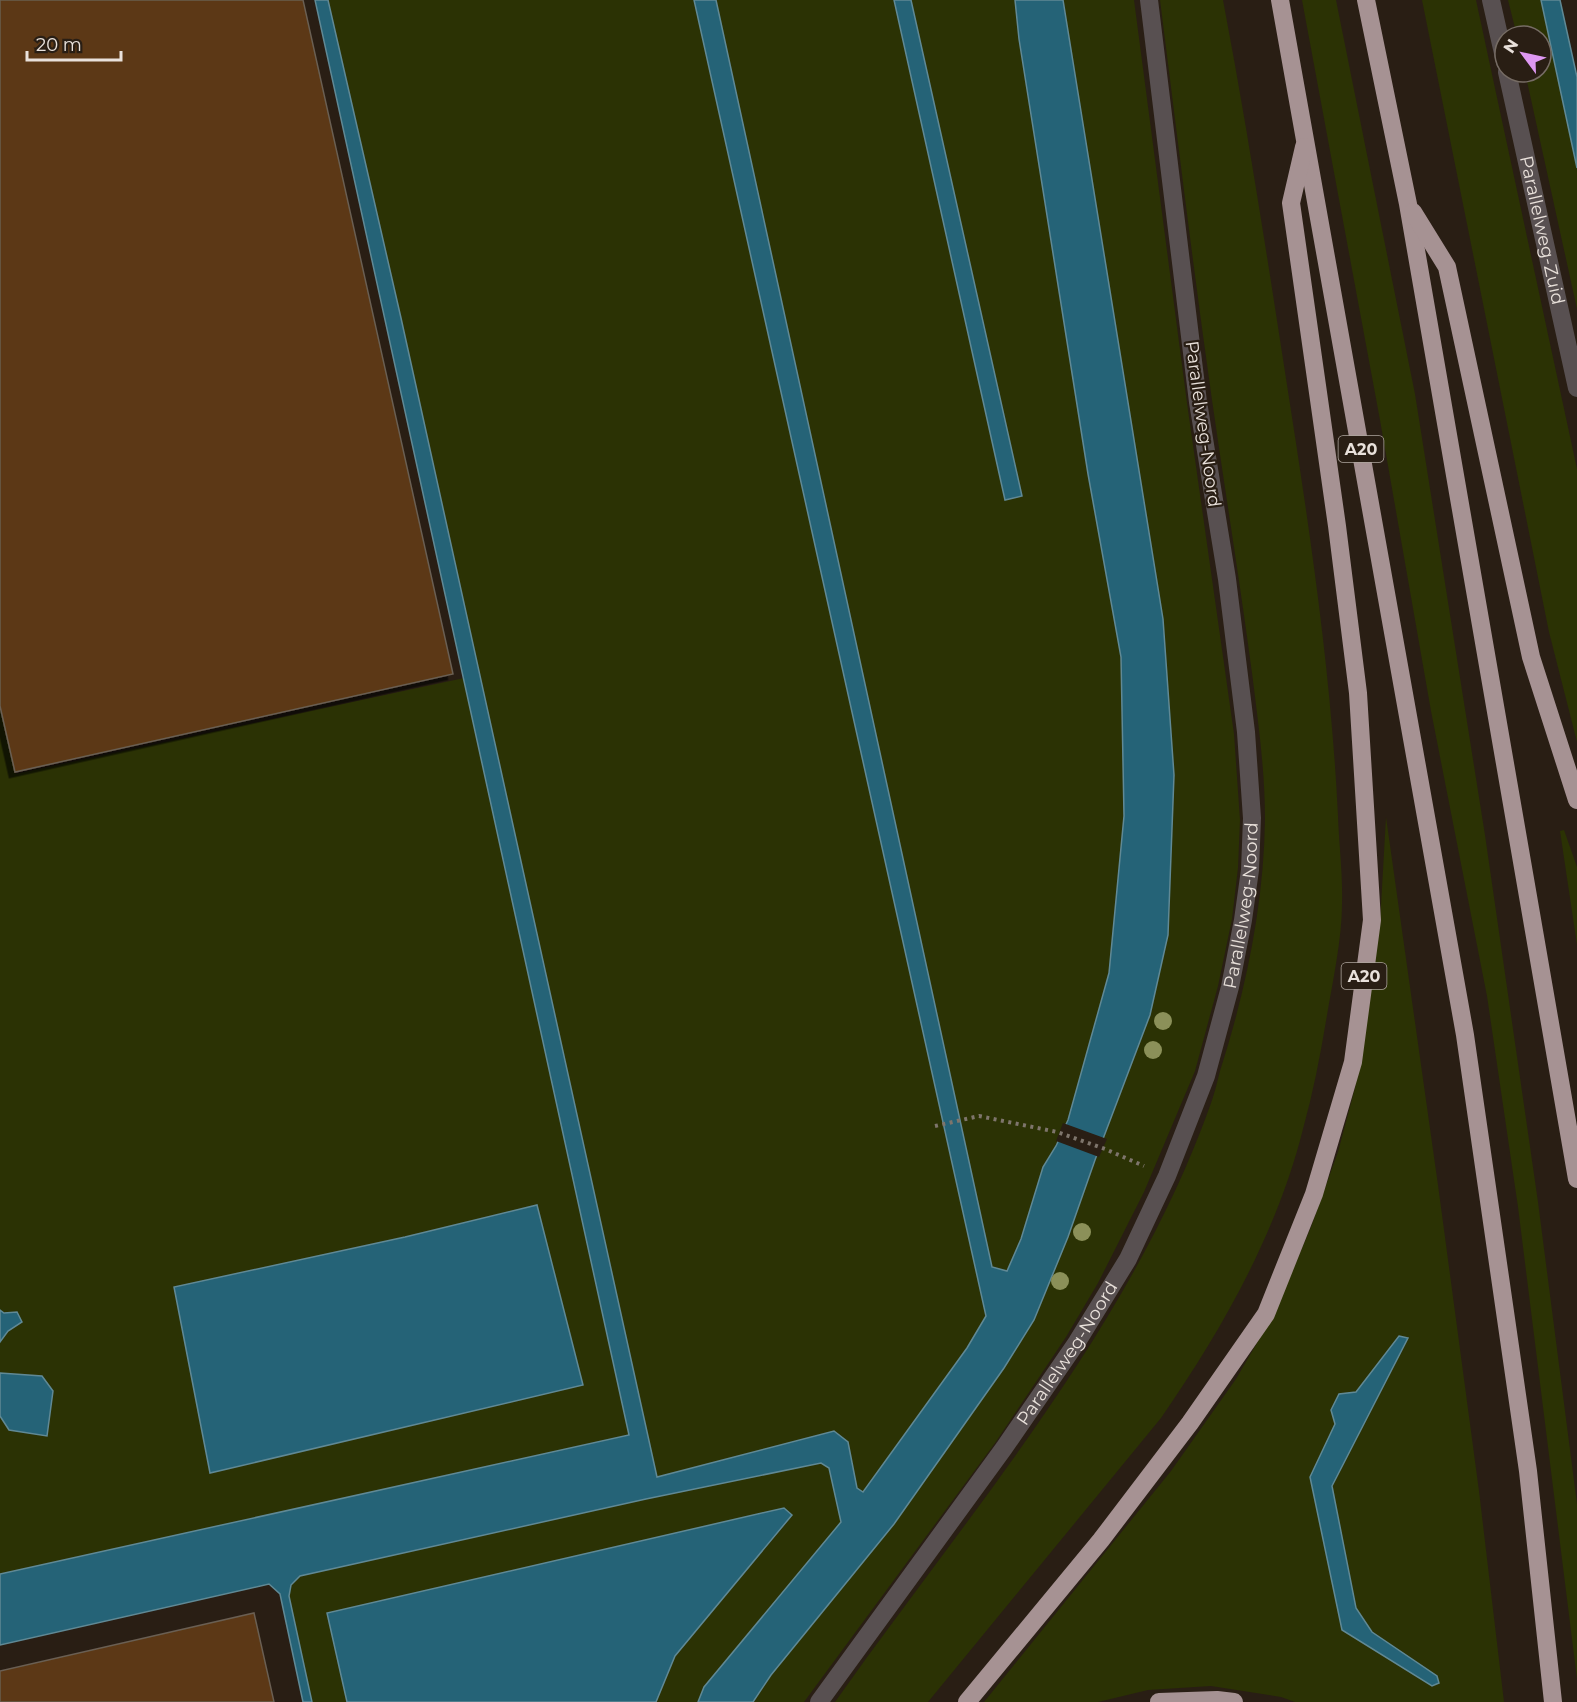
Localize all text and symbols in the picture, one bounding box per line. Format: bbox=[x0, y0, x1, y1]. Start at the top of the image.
scale bar bbox=[27, 24, 122, 62]
north arrow bbox=[1493, 24, 1553, 84]
text: 20 m bbox=[36, 34, 82, 56]
text: N bbox=[1499, 36, 1522, 57]
street label: Parallelweg-Zuid bbox=[1515, 153, 1569, 307]
street label: Parallelweg-Noord bbox=[1180, 339, 1226, 509]
road number: A20 bbox=[1338, 436, 1384, 462]
street label: Parallelweg-Noord bbox=[1219, 822, 1263, 991]
road number: A20 bbox=[1342, 963, 1386, 989]
street label: Parallelweg-Noord bbox=[1012, 1277, 1123, 1430]

